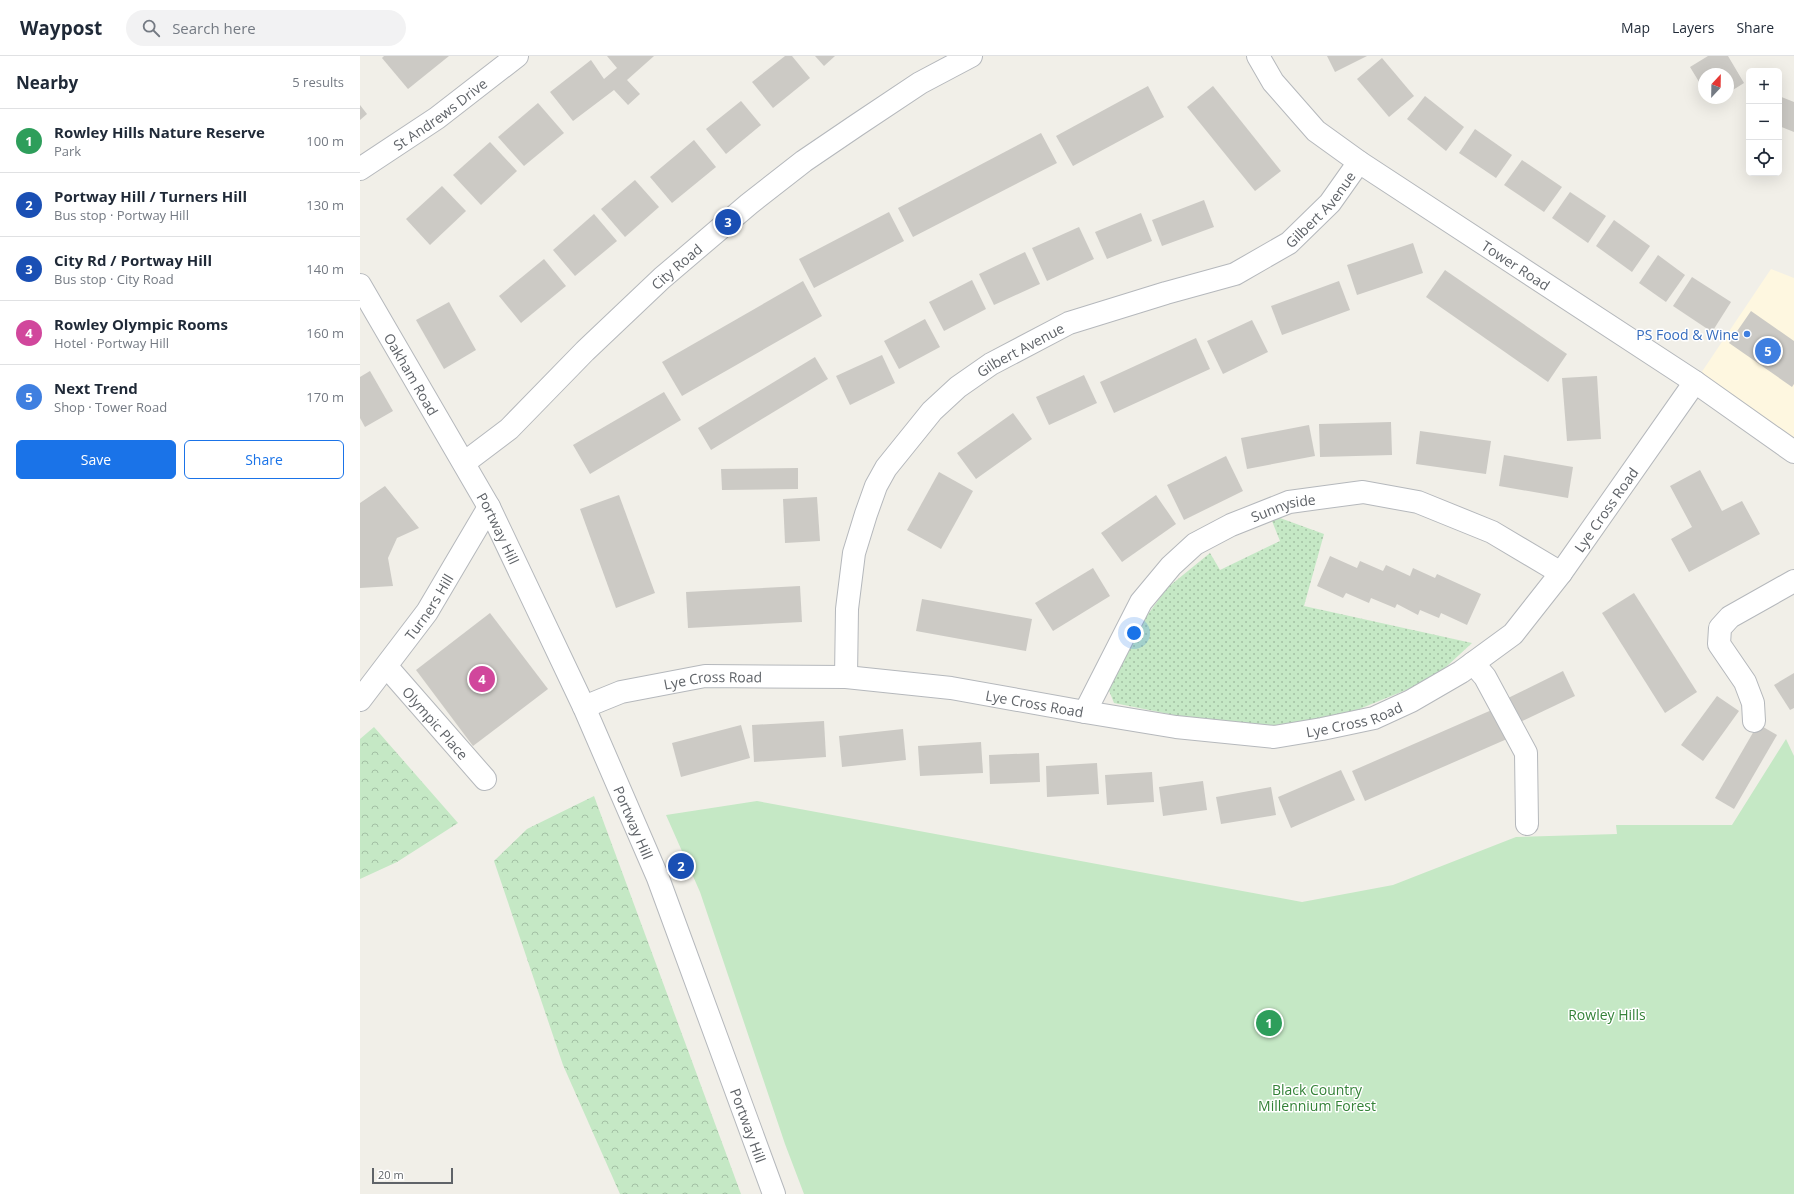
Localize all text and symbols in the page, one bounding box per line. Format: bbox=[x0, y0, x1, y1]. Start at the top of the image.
search box bbox=[126, 10, 406, 46]
text: Waypost bbox=[20, 15, 102, 41]
icon: search bbox=[140, 17, 162, 39]
text: Search here bbox=[172, 18, 256, 38]
text: Map bbox=[1621, 18, 1650, 37]
text: Layers bbox=[1672, 18, 1714, 37]
text: Share bbox=[1736, 18, 1774, 37]
north arrow bbox=[1698, 68, 1734, 104]
map controls bbox=[1746, 68, 1782, 176]
button: + bbox=[1746, 68, 1782, 104]
text: Nearby bbox=[16, 71, 78, 94]
text: 5 results bbox=[292, 73, 344, 91]
street label: St Andrews Drive bbox=[389, 73, 491, 154]
button: − bbox=[1746, 104, 1782, 140]
text: Rowley Hills Nature Reserve bbox=[54, 122, 265, 142]
text: 1 bbox=[25, 132, 33, 150]
text: 100 m bbox=[306, 132, 344, 150]
button: locate bbox=[1746, 140, 1782, 176]
text: Park bbox=[54, 142, 81, 160]
street label: Gilbert Avenue bbox=[1281, 167, 1359, 251]
text: Portway Hill / Turners Hill bbox=[54, 186, 247, 206]
text: 2 bbox=[25, 196, 33, 214]
text: 130 m bbox=[306, 196, 344, 214]
text: Bus stop · Portway Hill bbox=[54, 206, 189, 224]
pin: 3 bbox=[715, 207, 741, 237]
street label: Tower Road bbox=[1478, 236, 1554, 294]
street label: City Road bbox=[647, 239, 706, 293]
text: City Rd / Portway Hill bbox=[54, 250, 212, 270]
text: 3 bbox=[25, 260, 33, 278]
text: 140 m bbox=[306, 260, 344, 278]
text: Bus stop · City Road bbox=[54, 270, 174, 288]
text: Rowley Olympic Rooms bbox=[54, 314, 228, 334]
street label: Gilbert Avenue bbox=[973, 318, 1067, 381]
text: 4 bbox=[25, 324, 33, 342]
text: 160 m bbox=[306, 324, 344, 342]
place label: PS Food & Wine bbox=[1636, 325, 1739, 344]
street label: Oakham Road bbox=[380, 329, 443, 419]
marker: PS Food & Wine bbox=[1742, 329, 1752, 339]
text: Hotel · Portway Hill bbox=[54, 334, 169, 352]
pin: 5 bbox=[1755, 336, 1781, 366]
text: Next Trend bbox=[54, 378, 138, 398]
text: 5 bbox=[25, 388, 33, 406]
text: 170 m bbox=[306, 388, 344, 406]
text: Shop · Tower Road bbox=[54, 398, 167, 416]
button: Save bbox=[16, 440, 176, 479]
button: Share bbox=[184, 440, 344, 479]
street label: Lye Cross Road bbox=[1569, 463, 1642, 555]
street label: Portway Hill bbox=[473, 489, 524, 567]
street label: Sunnyside bbox=[1248, 489, 1317, 526]
street label: Turners Hill bbox=[400, 570, 457, 644]
your location bbox=[1124, 623, 1144, 643]
pin: 4 bbox=[469, 664, 495, 694]
street label: Lye Cross Road bbox=[662, 666, 762, 693]
street label: Olympic Place bbox=[399, 682, 473, 763]
street label: Lye Cross Road bbox=[984, 685, 1085, 721]
street label: Lye Cross Road bbox=[1304, 697, 1405, 741]
street label: Portway Hill bbox=[610, 783, 658, 862]
pin: 2 bbox=[668, 851, 694, 881]
park label: Rowley Hills bbox=[1568, 1005, 1646, 1024]
pin: 1 bbox=[1256, 1008, 1282, 1038]
park label: Black Country Millennium Forest bbox=[1258, 1080, 1376, 1115]
street label: Portway Hill bbox=[726, 1086, 771, 1165]
scale bar bbox=[372, 1166, 453, 1185]
text: 20 m bbox=[378, 1167, 404, 1182]

